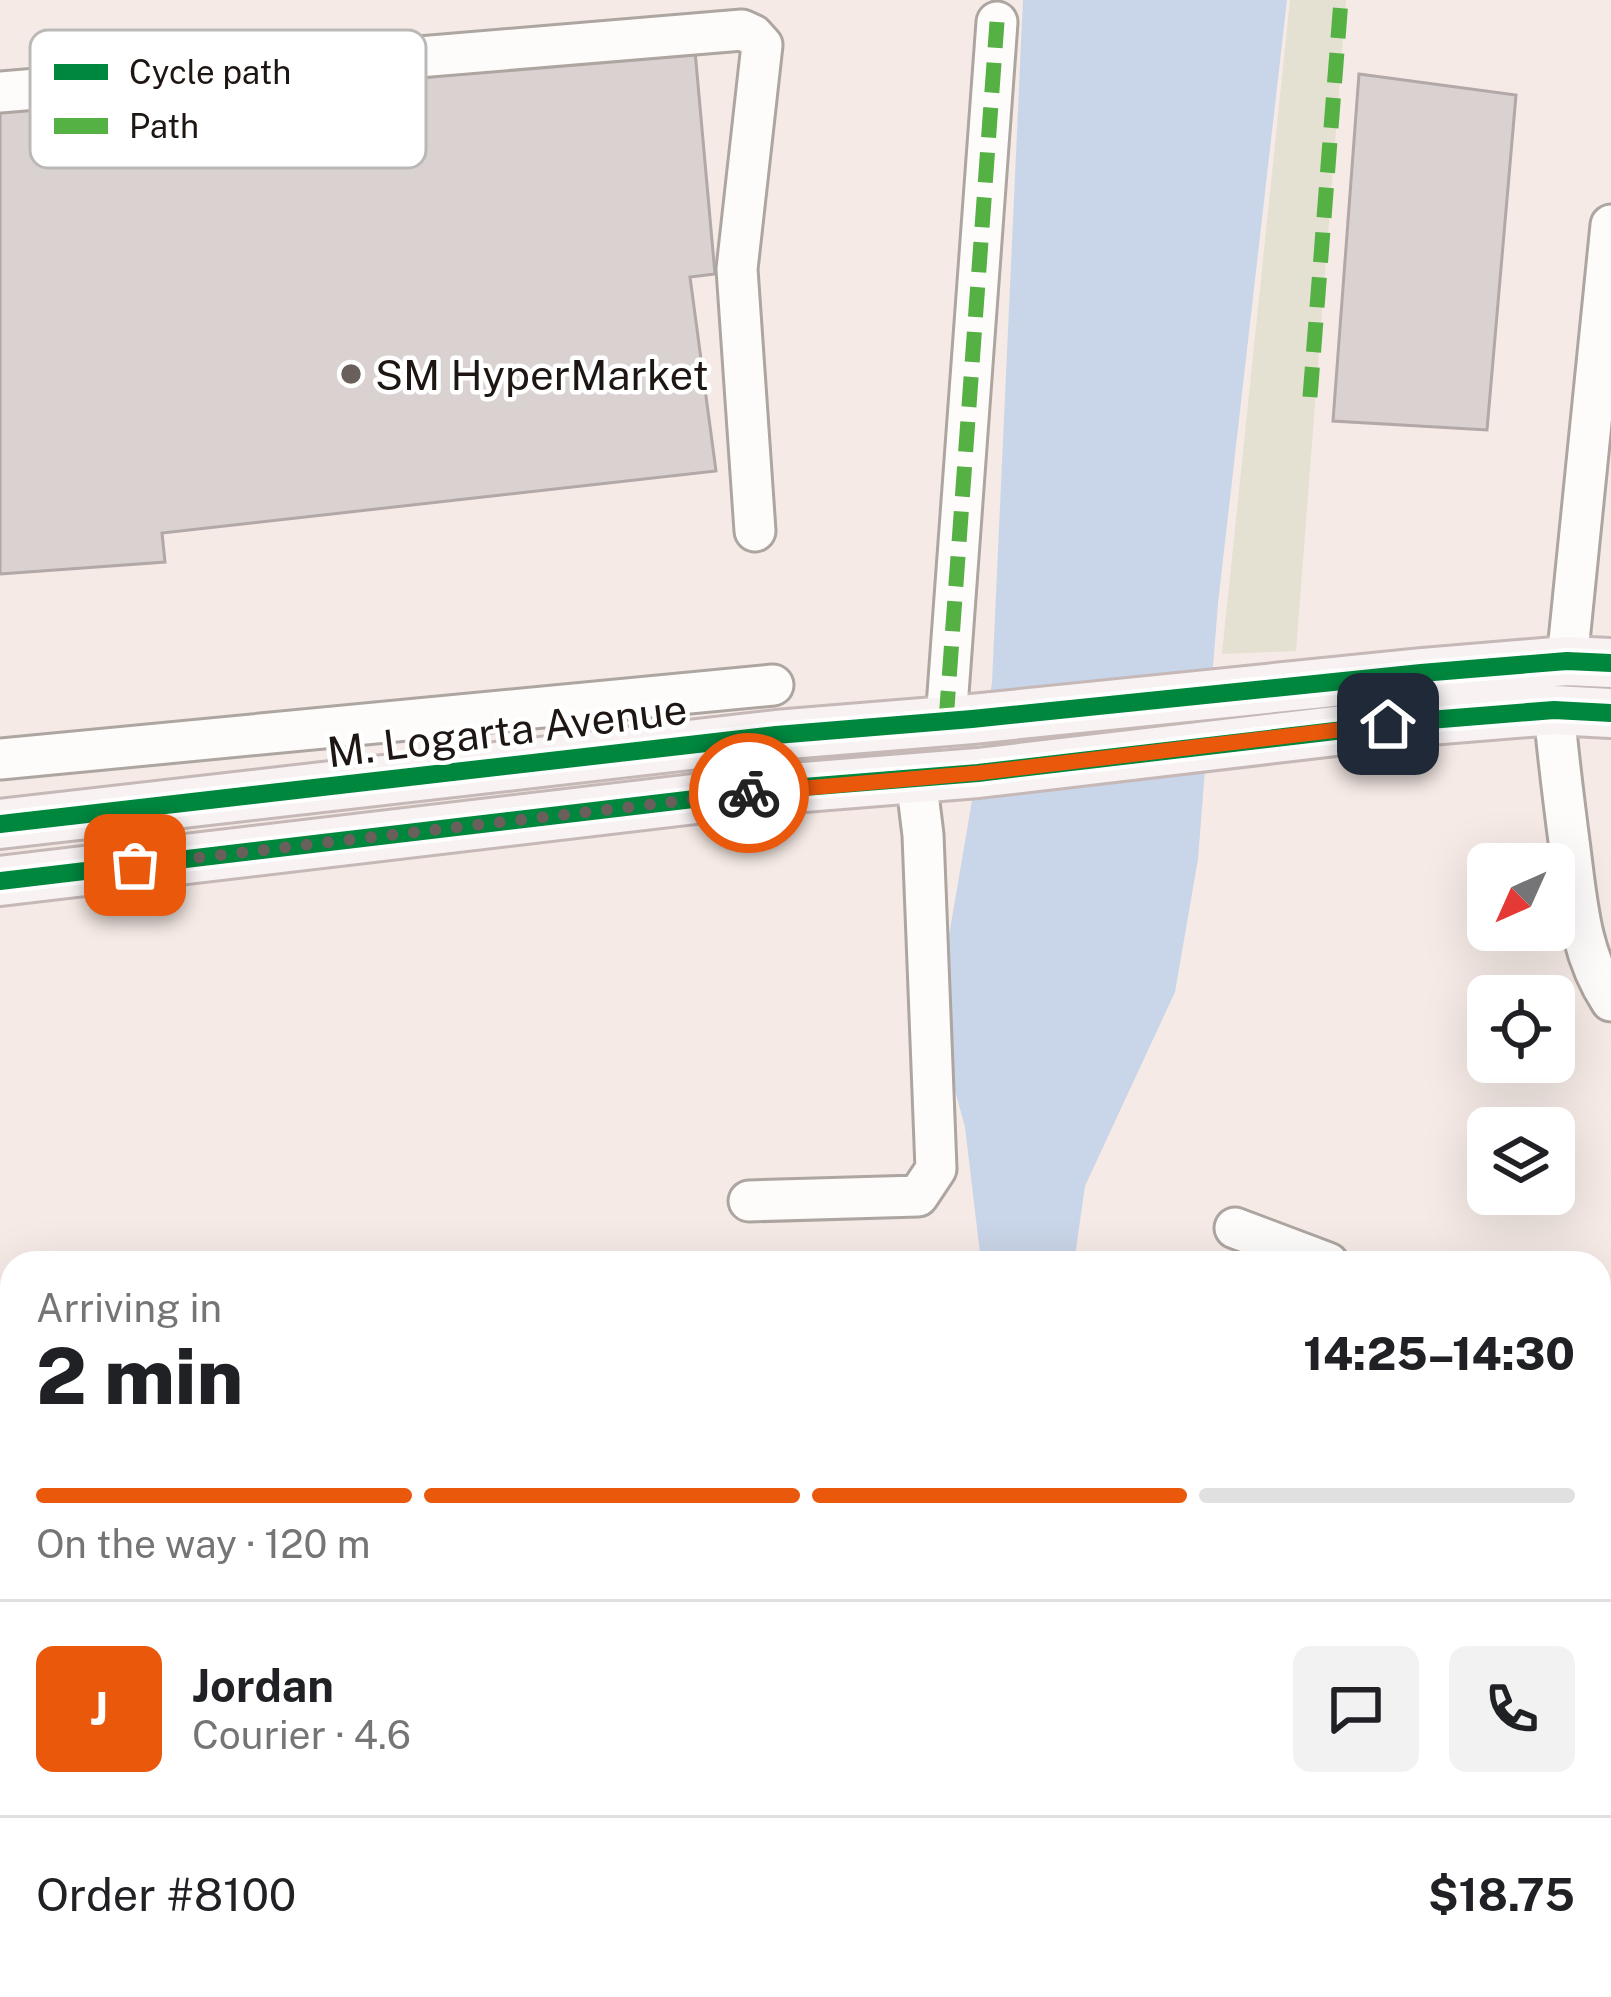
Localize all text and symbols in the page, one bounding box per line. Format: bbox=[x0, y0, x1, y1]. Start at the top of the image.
legend bbox=[30, 30, 426, 168]
text: Cycle path bbox=[129, 53, 291, 91]
text: Path bbox=[129, 107, 199, 145]
place label: SM HyperMarket bbox=[375, 350, 709, 399]
marker: SM HyperMarket bbox=[338, 361, 364, 387]
pin bbox=[1337, 673, 1439, 775]
street label: M. Logarta Avenue bbox=[324, 684, 690, 776]
icon: home bbox=[1355, 691, 1421, 757]
courier bbox=[689, 733, 809, 853]
icon: bike bbox=[716, 760, 782, 826]
pin bbox=[84, 814, 186, 916]
icon: bag bbox=[102, 832, 168, 898]
north arrow bbox=[1467, 843, 1575, 951]
map controls bbox=[1467, 843, 1575, 1215]
button: locate bbox=[1467, 975, 1575, 1083]
button: layers bbox=[1467, 1107, 1575, 1215]
text: Arriving in bbox=[36, 1285, 222, 1331]
text: 14:25–14:30 bbox=[1303, 1327, 1575, 1380]
text: 2 min bbox=[36, 1330, 243, 1422]
text: On the way · 120 m bbox=[36, 1521, 371, 1567]
button: chat bbox=[1293, 1646, 1419, 1772]
button: phone bbox=[1449, 1646, 1575, 1772]
text: Jordan bbox=[192, 1659, 334, 1712]
text: J bbox=[90, 1682, 108, 1735]
text: Courier · 4.6 bbox=[192, 1712, 411, 1758]
text: Order #8100 bbox=[36, 1868, 296, 1921]
text: $18.75 bbox=[1428, 1868, 1575, 1921]

